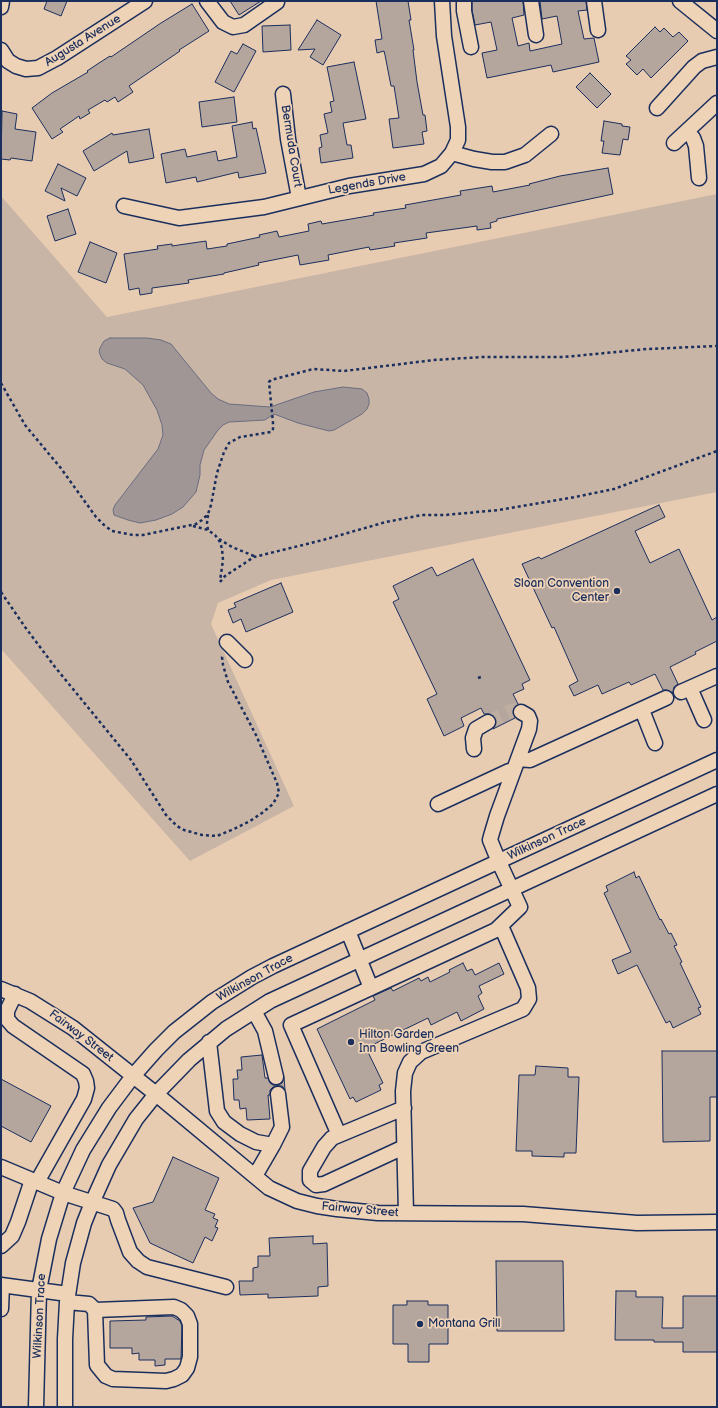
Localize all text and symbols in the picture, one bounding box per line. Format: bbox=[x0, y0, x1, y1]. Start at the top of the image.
street label: Augusta Avenue bbox=[42, 12, 124, 70]
street label: Bermuda Court bbox=[277, 104, 305, 188]
street label: Legends Drive bbox=[327, 170, 407, 198]
place label: Sloan Convention Center bbox=[514, 577, 609, 605]
marker: Sloan Convention Center bbox=[612, 586, 622, 596]
street label: Wilkinson Trace bbox=[505, 814, 589, 864]
street label: Wilkinson Trace bbox=[214, 951, 296, 1005]
street label: Fairway Street bbox=[46, 1007, 116, 1065]
place label: Hilton Garden Inn Bowling Green bbox=[359, 1028, 459, 1056]
marker: Hilton Garden Inn Bowling Green bbox=[346, 1037, 356, 1047]
street label: Fairway Street bbox=[321, 1199, 399, 1221]
street label: Wilkinson Trace bbox=[31, 1273, 49, 1359]
place label: Montana Grill bbox=[428, 1317, 500, 1331]
marker: Montana Grill bbox=[415, 1319, 425, 1329]

